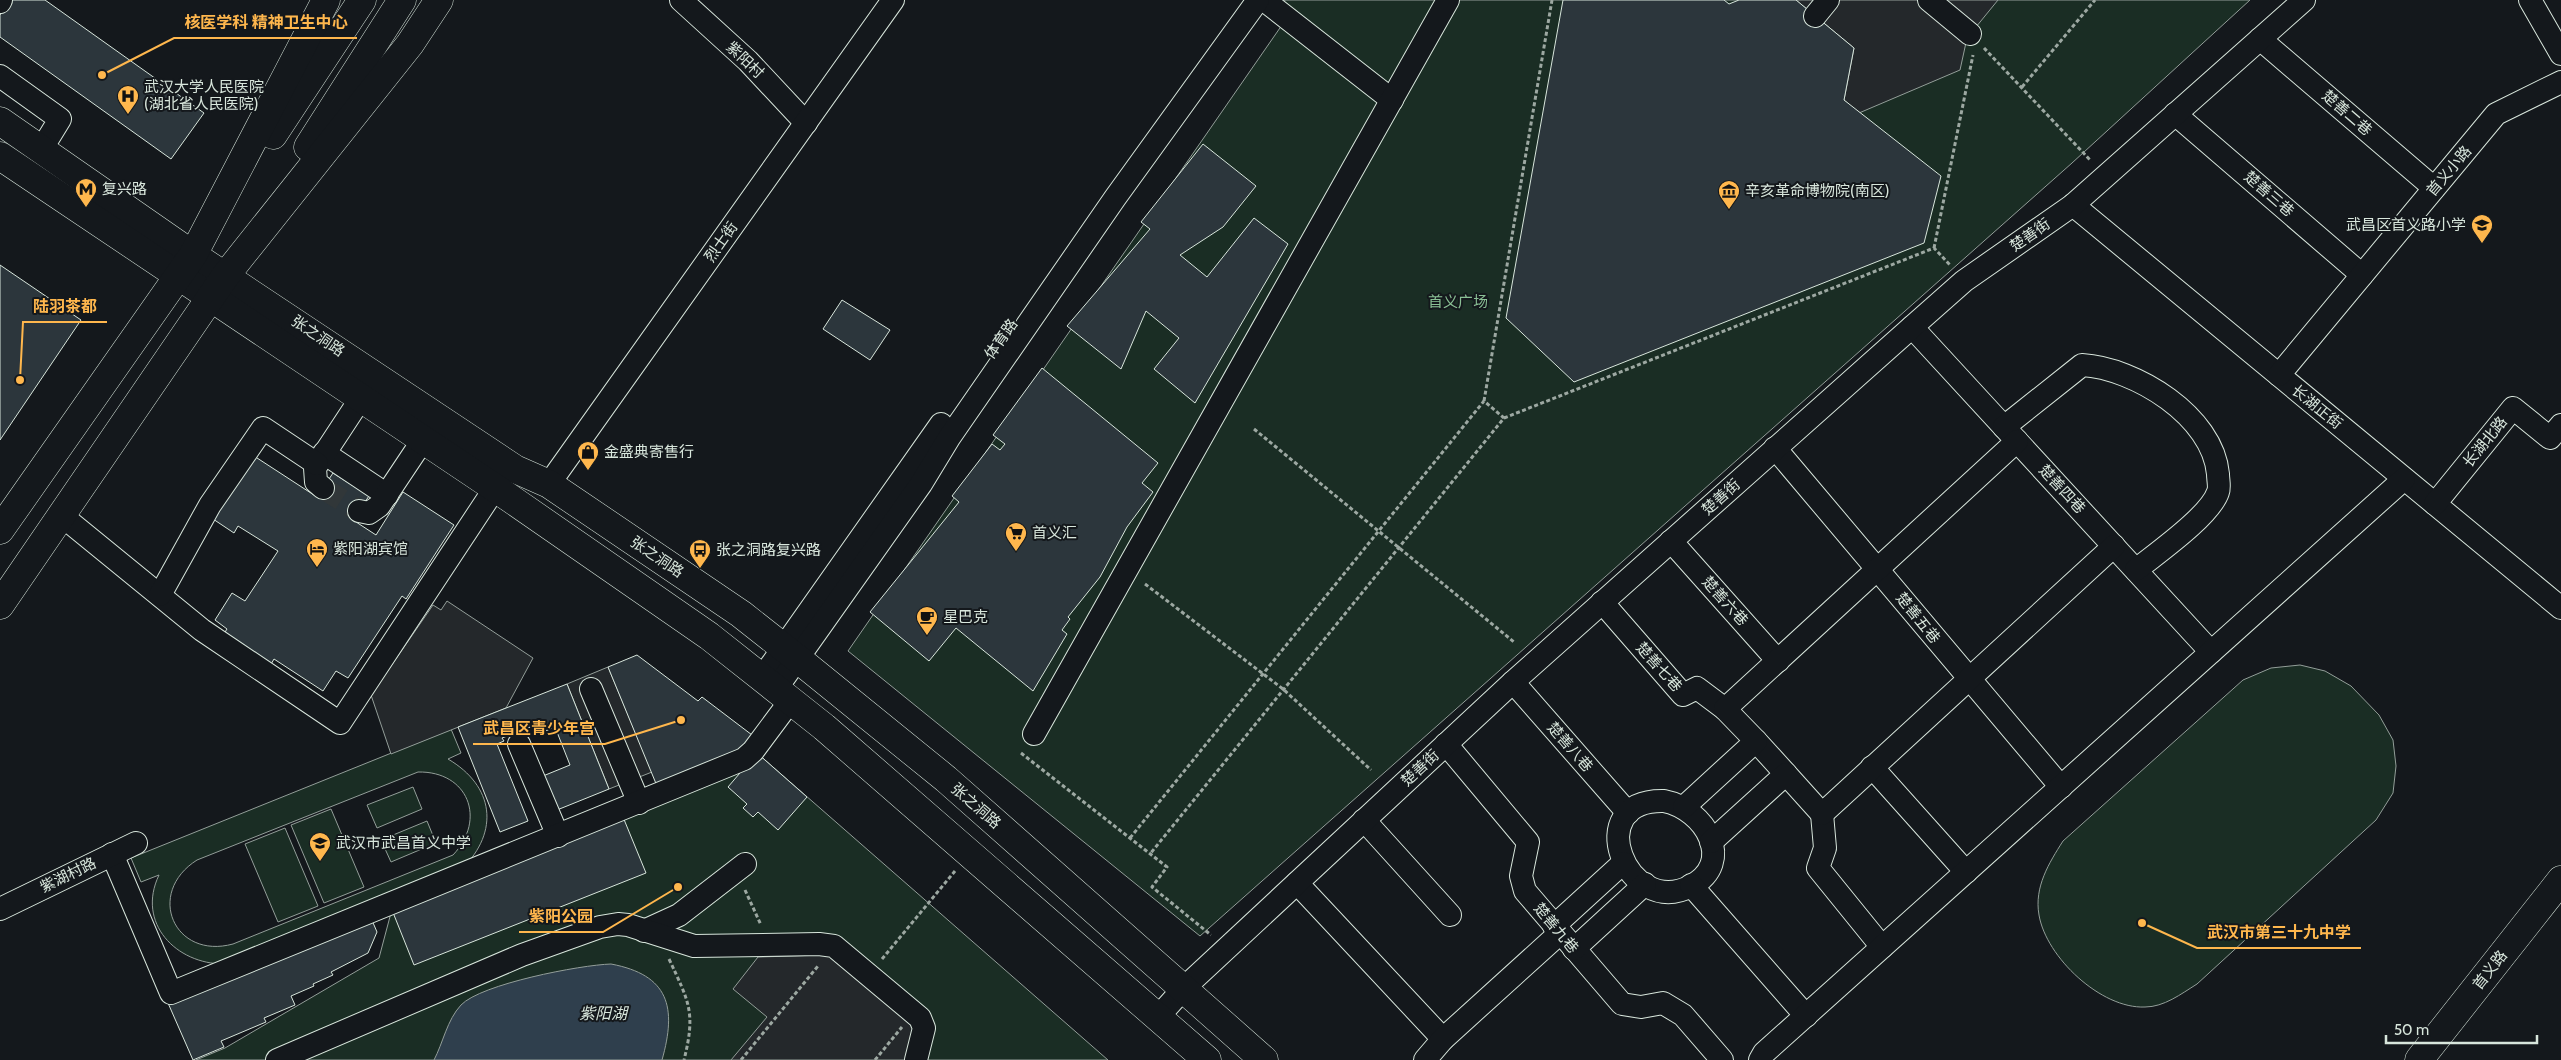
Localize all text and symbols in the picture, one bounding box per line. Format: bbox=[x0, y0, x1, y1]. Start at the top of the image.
callout: 核医学科 精神卫生中心 bbox=[174, 7, 357, 38]
text: 核医学科 精神卫生中心 bbox=[184, 13, 348, 32]
street label: 紫阳村 bbox=[723, 38, 767, 82]
place label: 武汉大学人民医院 (湖北省人民医院) bbox=[144, 78, 264, 113]
hospital icon: 武汉大学人民医院 (湖北省人民医院) bbox=[116, 84, 140, 115]
street label: 楚善二巷 bbox=[2318, 87, 2376, 139]
street label: 首义小路 bbox=[2423, 142, 2475, 200]
street label: 楚善三巷 bbox=[2240, 168, 2298, 220]
metro station icon: 复兴路 bbox=[74, 177, 98, 208]
museum icon: 辛亥革命博物院(南区) bbox=[1717, 179, 1741, 210]
place label: 复兴路 bbox=[102, 180, 147, 198]
place label: 辛亥革命博物院(南区) bbox=[1745, 182, 1889, 200]
school or university icon: 武昌区首义路小学 bbox=[2470, 213, 2494, 244]
street label: 楚善街 bbox=[2006, 215, 2054, 255]
place label: 武昌区首义路小学 bbox=[2346, 216, 2466, 234]
street label: 烈士街 bbox=[701, 218, 741, 266]
callout: 陆羽茶都 bbox=[23, 291, 107, 322]
park label: 首义广场 bbox=[1428, 293, 1488, 311]
text: 陆羽茶都 bbox=[33, 297, 97, 316]
street label: 张之洞路 bbox=[288, 312, 348, 360]
street label: 体育路 bbox=[981, 315, 1021, 363]
street label: 长湖正街 bbox=[2288, 381, 2346, 433]
street label: 长湖北路 bbox=[2459, 413, 2511, 471]
shop icon: 金盛典寄售行 bbox=[576, 440, 600, 471]
place label: 金盛典寄售行 bbox=[604, 443, 694, 461]
street label: 楚善四巷 bbox=[2035, 461, 2089, 517]
street label: 楚善街 bbox=[1698, 475, 1744, 519]
supermarket icon: 首义汇 bbox=[1004, 521, 1028, 552]
place label: 首义汇 bbox=[1032, 524, 1077, 542]
street label: 张之洞路 bbox=[627, 533, 687, 581]
hotel icon: 紫阳湖宾馆 bbox=[305, 537, 329, 568]
bus stop icon: 张之洞路复兴路 bbox=[688, 538, 712, 569]
place label: 紫阳湖宾馆 bbox=[333, 540, 408, 558]
place label: 张之洞路复兴路 bbox=[716, 541, 821, 559]
street label: 楚善六巷 bbox=[1698, 573, 1752, 629]
street label: 楚善五巷 bbox=[1892, 589, 1944, 647]
cafe icon: 星巴克 bbox=[915, 605, 939, 636]
place label: 星巴克 bbox=[943, 608, 988, 626]
street label: 楚善七巷 bbox=[1632, 639, 1686, 695]
callout: 武昌区青少年宫 bbox=[473, 713, 605, 744]
street label: 楚善八巷 bbox=[1544, 718, 1596, 776]
text: 武昌区青少年宫 bbox=[483, 719, 595, 738]
street label: 楚善街 bbox=[1397, 746, 1443, 790]
street label: 张之洞路 bbox=[947, 780, 1005, 832]
school or university icon: 武汉市武昌首义中学 bbox=[308, 831, 332, 862]
place label: 武汉市武昌首义中学 bbox=[336, 834, 471, 852]
street label: 紫湖村路 bbox=[37, 854, 99, 896]
street label: 楚善九巷 bbox=[1530, 899, 1582, 957]
callout: 紫阳公园 bbox=[519, 901, 603, 932]
text: 紫阳公园 bbox=[529, 907, 593, 926]
callout: 武汉市第三十九中学 bbox=[2197, 917, 2361, 948]
text: 武汉市第三十九中学 bbox=[2207, 923, 2351, 942]
street label: 首义路 bbox=[2469, 947, 2511, 993]
water label: 紫阳湖 bbox=[579, 1004, 630, 1023]
scale bar bbox=[2386, 1012, 2537, 1044]
text: 50 m bbox=[2394, 1021, 2429, 1039]

